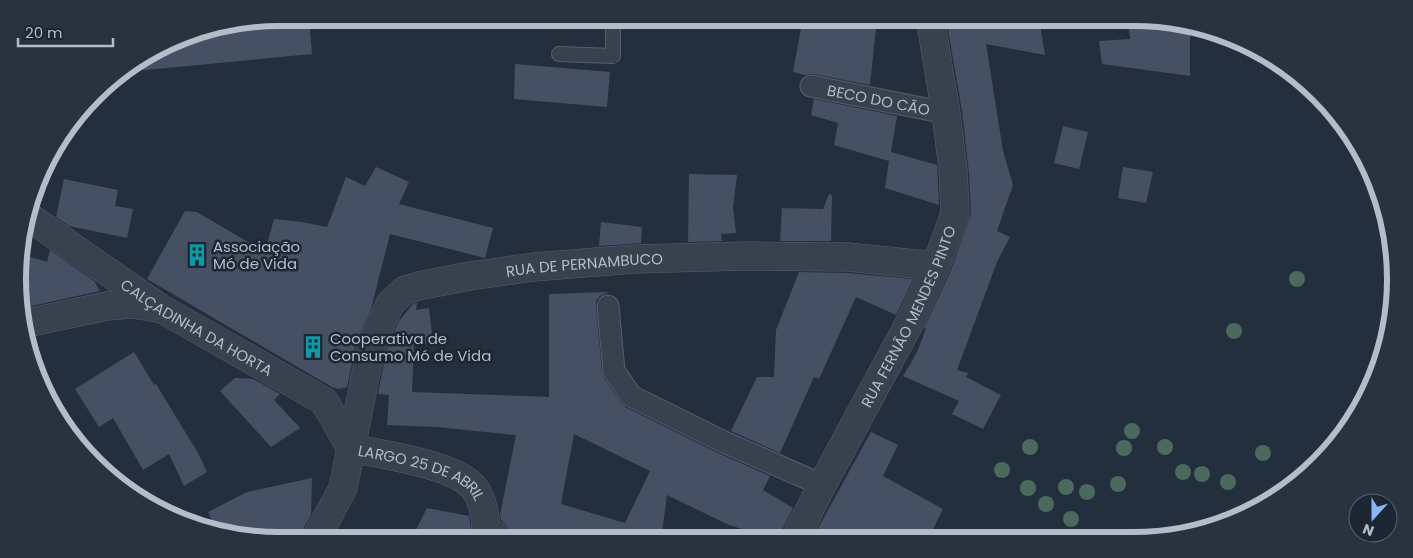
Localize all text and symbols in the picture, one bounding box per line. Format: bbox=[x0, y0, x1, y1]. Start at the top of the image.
scale bar bbox=[18, 15, 112, 47]
text: 20 m bbox=[25, 22, 63, 43]
street label: BECO DO CÃO bbox=[825, 79, 932, 120]
street label: RUA FERNÃO MENDES PINTO bbox=[856, 222, 960, 411]
place label: Associação Mó de Vida bbox=[213, 236, 300, 274]
building icon: Associação Mó de Vida bbox=[184, 242, 210, 268]
street label: RUA DE PERNAMBUCO bbox=[504, 248, 663, 281]
street label: CALÇADINHA DA HORTA bbox=[117, 274, 277, 380]
place label: Cooperativa de Consumo Mó de Vida bbox=[330, 328, 491, 366]
building icon: Cooperativa de Consumo Mó de Vida bbox=[300, 334, 326, 360]
street label: LARGO 25 DE ABRIL bbox=[357, 439, 490, 504]
north arrow bbox=[1348, 493, 1398, 543]
text: N bbox=[1360, 519, 1377, 541]

